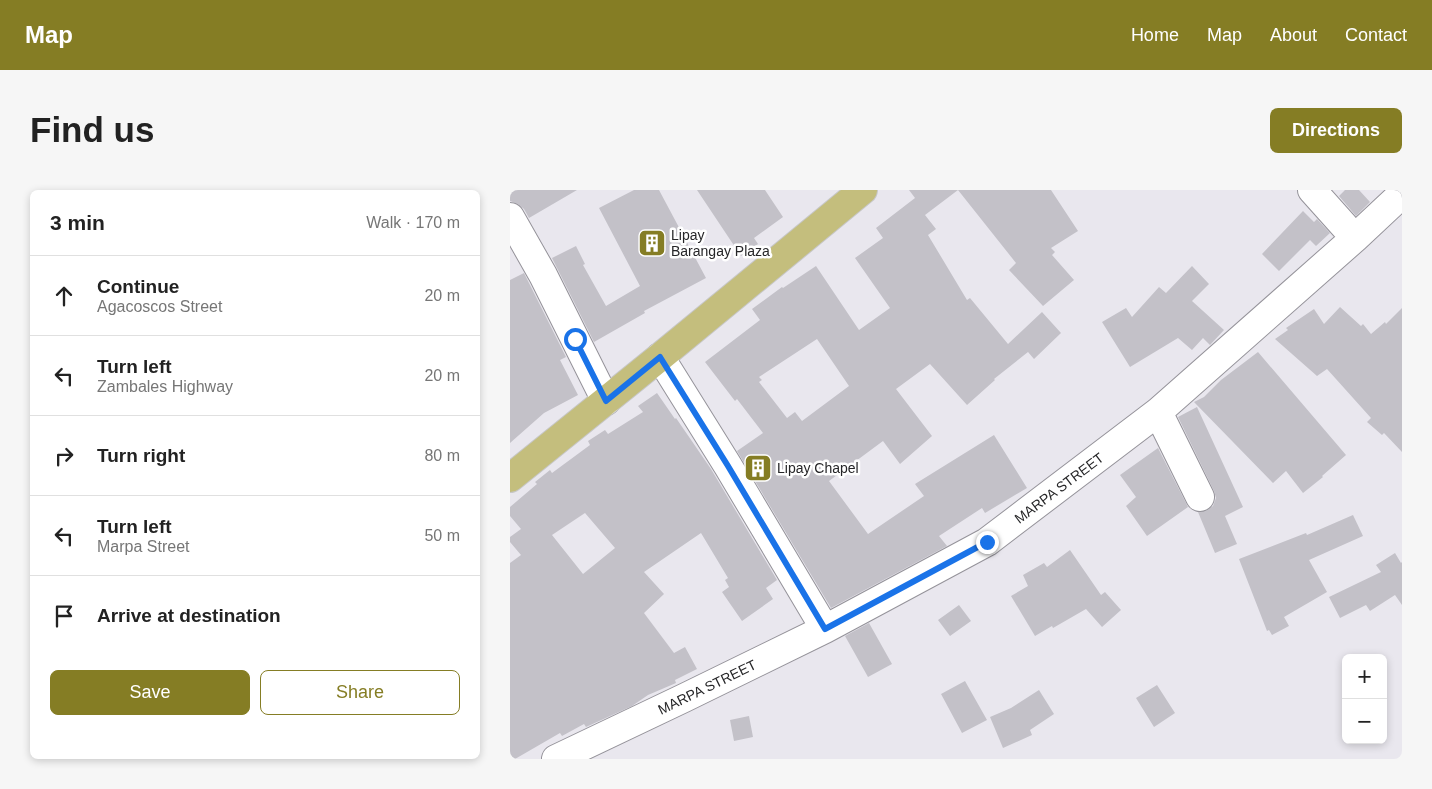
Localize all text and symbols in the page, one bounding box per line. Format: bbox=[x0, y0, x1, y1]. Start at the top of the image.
text: Map bbox=[25, 21, 73, 48]
text: Home bbox=[1131, 25, 1179, 45]
text: Map bbox=[1207, 25, 1242, 45]
text: About bbox=[1270, 25, 1317, 45]
text: Contact bbox=[1345, 25, 1407, 45]
button: Directions bbox=[1270, 108, 1402, 153]
text: Find us bbox=[30, 110, 154, 149]
text: 3 min bbox=[50, 211, 105, 234]
text: Walk · 170 m bbox=[366, 214, 460, 231]
place label: Lipay Barangay Plaza bbox=[671, 227, 770, 259]
building icon: Lipay Barangay Plaza bbox=[637, 228, 667, 258]
text: Continue bbox=[97, 276, 179, 297]
icon: ahead bbox=[50, 282, 78, 310]
text: 20 m bbox=[424, 287, 460, 304]
text: Agacoscos Street bbox=[97, 298, 222, 315]
route start bbox=[564, 328, 587, 351]
text: Turn left bbox=[97, 356, 172, 377]
icon: left bbox=[50, 362, 78, 390]
text: 20 m bbox=[424, 367, 460, 384]
text: Zambales Highway bbox=[97, 378, 233, 395]
icon: right bbox=[50, 442, 78, 470]
text: Turn right bbox=[97, 445, 185, 466]
text: 80 m bbox=[424, 447, 460, 464]
street label: MARPA STREET bbox=[1011, 449, 1107, 527]
building icon: Lipay Chapel bbox=[743, 453, 773, 483]
place label: Lipay Chapel bbox=[777, 460, 859, 476]
text: Turn left bbox=[97, 516, 172, 537]
icon: left bbox=[50, 522, 78, 550]
text: 50 m bbox=[424, 527, 460, 544]
route end bbox=[976, 531, 999, 554]
text: Marpa Street bbox=[97, 538, 189, 555]
icon: arrive bbox=[50, 602, 78, 630]
text: Arrive at destination bbox=[97, 605, 281, 626]
map controls bbox=[1342, 654, 1387, 744]
button: + bbox=[1342, 654, 1387, 699]
street label: MARPA STREET bbox=[655, 656, 759, 718]
button: Save bbox=[50, 670, 250, 715]
button: Share bbox=[260, 670, 460, 715]
button: − bbox=[1342, 699, 1387, 744]

